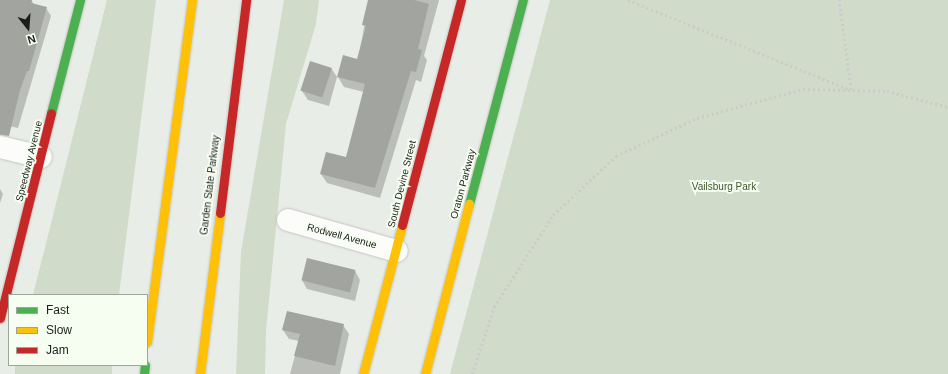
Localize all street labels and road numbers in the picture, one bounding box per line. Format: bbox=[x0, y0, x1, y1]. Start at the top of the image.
street label: Speedway Avenue bbox=[13, 119, 45, 203]
street label: Garden State Parkway bbox=[198, 134, 222, 236]
street label: South Devine Street bbox=[385, 139, 419, 229]
street label: Oraton Parkway bbox=[448, 148, 478, 220]
street label: Rodwell Avenue bbox=[306, 221, 378, 251]

